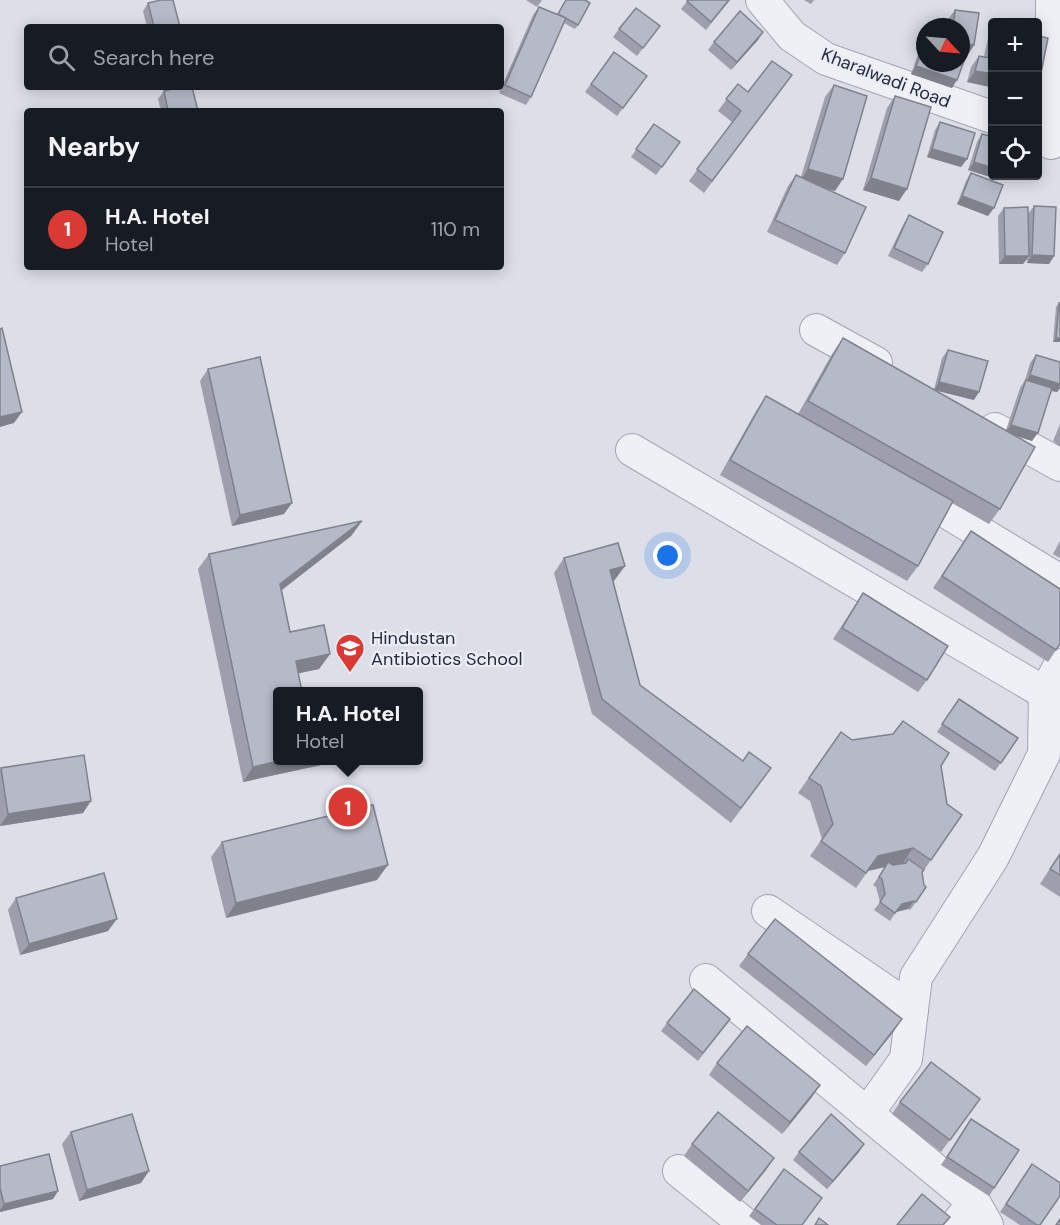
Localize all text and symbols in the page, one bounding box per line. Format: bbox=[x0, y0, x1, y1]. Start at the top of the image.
north arrow bbox=[916, 18, 970, 72]
map controls bbox=[988, 18, 1042, 180]
button: + bbox=[988, 18, 1042, 72]
search box bbox=[24, 24, 504, 90]
icon: search bbox=[45, 41, 78, 74]
street label: Kharalwadi Road bbox=[818, 42, 954, 114]
text: Search here bbox=[93, 43, 214, 72]
button: − bbox=[988, 72, 1042, 126]
button: locate bbox=[988, 126, 1042, 180]
text: Nearby bbox=[48, 130, 140, 164]
text: H.A. Hotel bbox=[105, 202, 210, 231]
text: 1 bbox=[64, 216, 71, 242]
text: 110 m bbox=[431, 216, 480, 242]
text: Hotel bbox=[105, 231, 153, 257]
your location bbox=[653, 541, 682, 570]
place label: Hindustan Antibiotics School bbox=[371, 626, 523, 671]
school or university icon: Hindustan Antibiotics School bbox=[334, 632, 366, 674]
popup bbox=[273, 687, 423, 765]
text: H.A. Hotel bbox=[296, 699, 400, 728]
text: Hotel bbox=[296, 728, 344, 754]
pin: 1 bbox=[328, 784, 368, 830]

